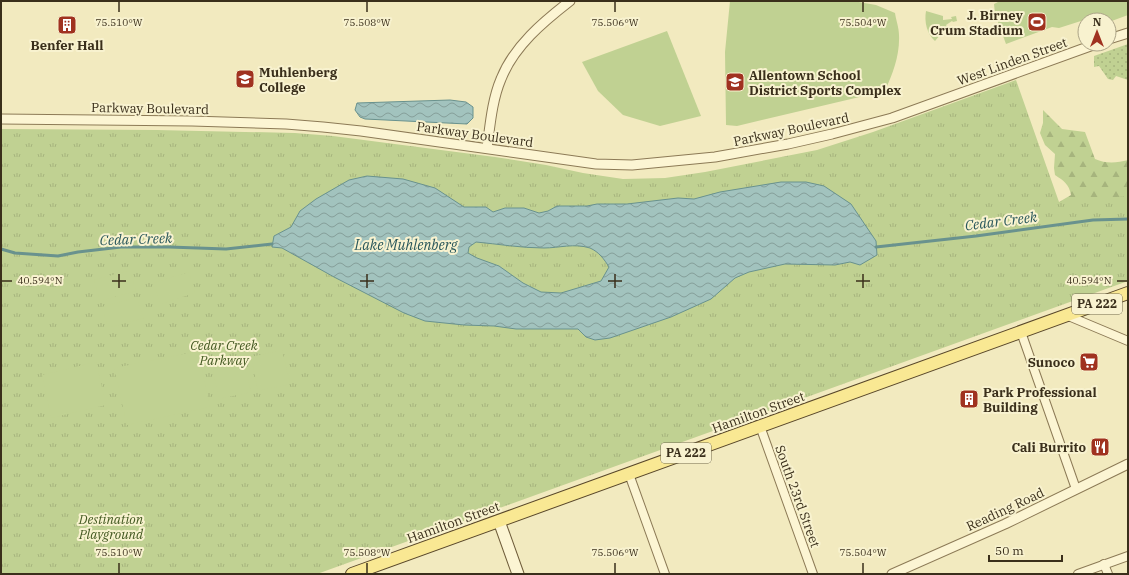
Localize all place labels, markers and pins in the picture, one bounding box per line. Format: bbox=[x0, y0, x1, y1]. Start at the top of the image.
place label: J. Birney Crum Stadium bbox=[930, 7, 1024, 39]
sports icon: J. Birney Crum Stadium bbox=[1026, 11, 1048, 33]
building icon: Benfer Hall bbox=[56, 14, 78, 36]
place label: Benfer Hall bbox=[30, 37, 104, 54]
place label: Muhlenberg College bbox=[259, 64, 338, 96]
place label: Allentown School District Sports Complex bbox=[749, 67, 901, 99]
school or university icon: Muhlenberg College bbox=[234, 68, 256, 90]
school or university icon: Allentown School District Sports Complex bbox=[724, 71, 746, 93]
supermarket icon: Sunoco bbox=[1078, 351, 1100, 373]
place label: Sunoco bbox=[1028, 354, 1075, 371]
place label: Park Professional Building bbox=[983, 384, 1097, 416]
building icon: Park Professional Building bbox=[958, 388, 980, 410]
restaurant icon: Cali Burrito bbox=[1089, 436, 1111, 458]
place label: Cali Burrito bbox=[1011, 439, 1086, 456]

